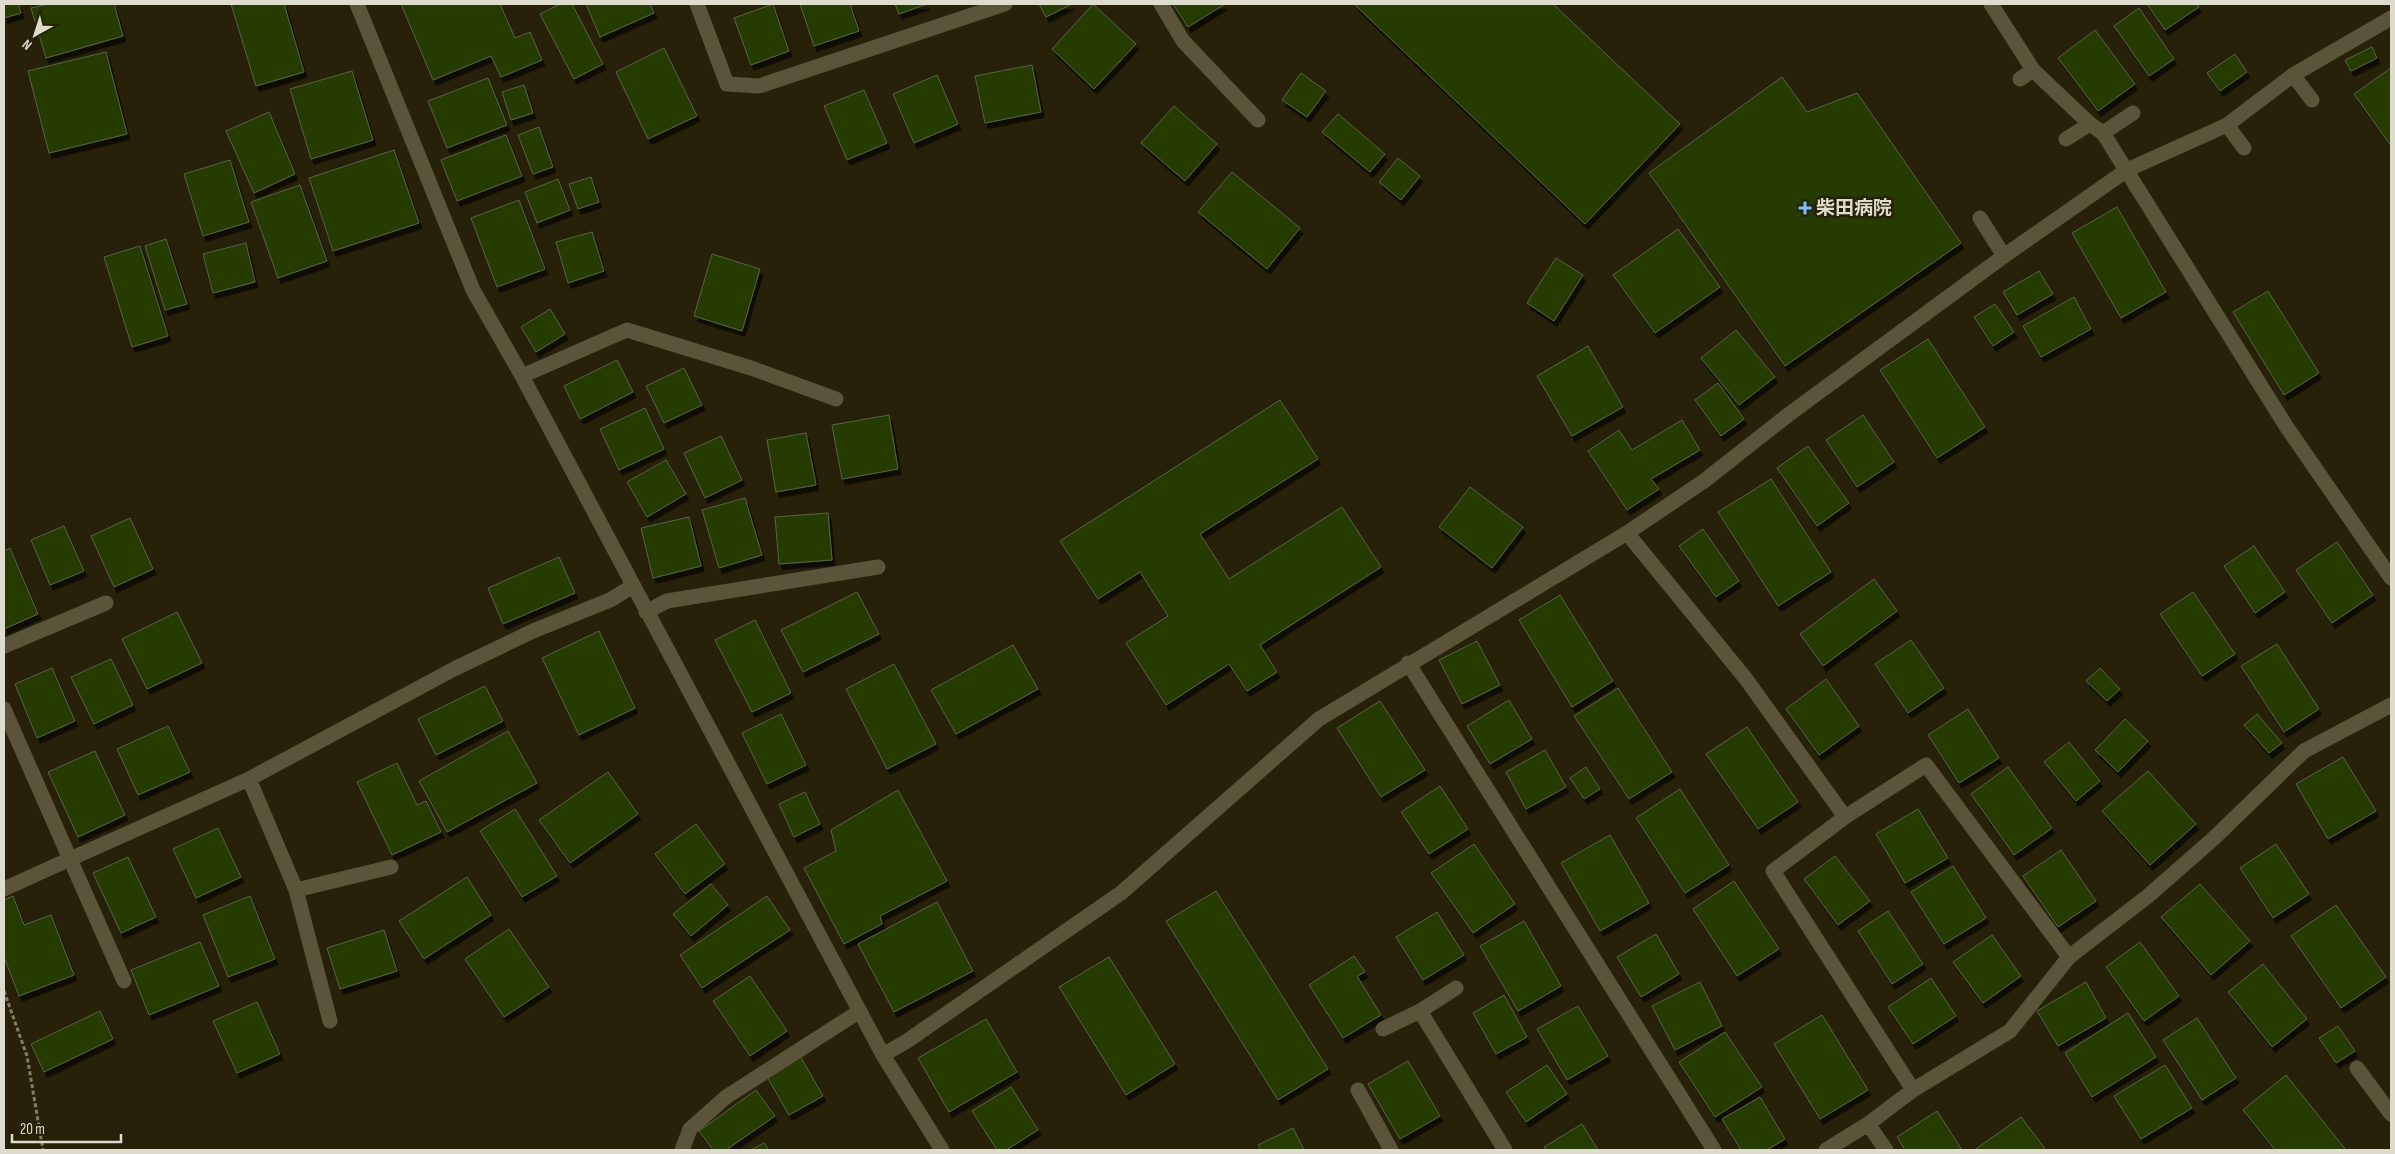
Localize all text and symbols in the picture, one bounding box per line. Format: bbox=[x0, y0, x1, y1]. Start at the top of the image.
north arrow bbox=[10, 10, 60, 60]
text: N bbox=[19, 36, 35, 54]
place label: 柴田病院 bbox=[1816, 197, 1892, 220]
marker: 柴田病院 bbox=[1798, 201, 1812, 215]
scale bar bbox=[12, 1112, 121, 1144]
text: 20 m bbox=[20, 1120, 45, 1139]

